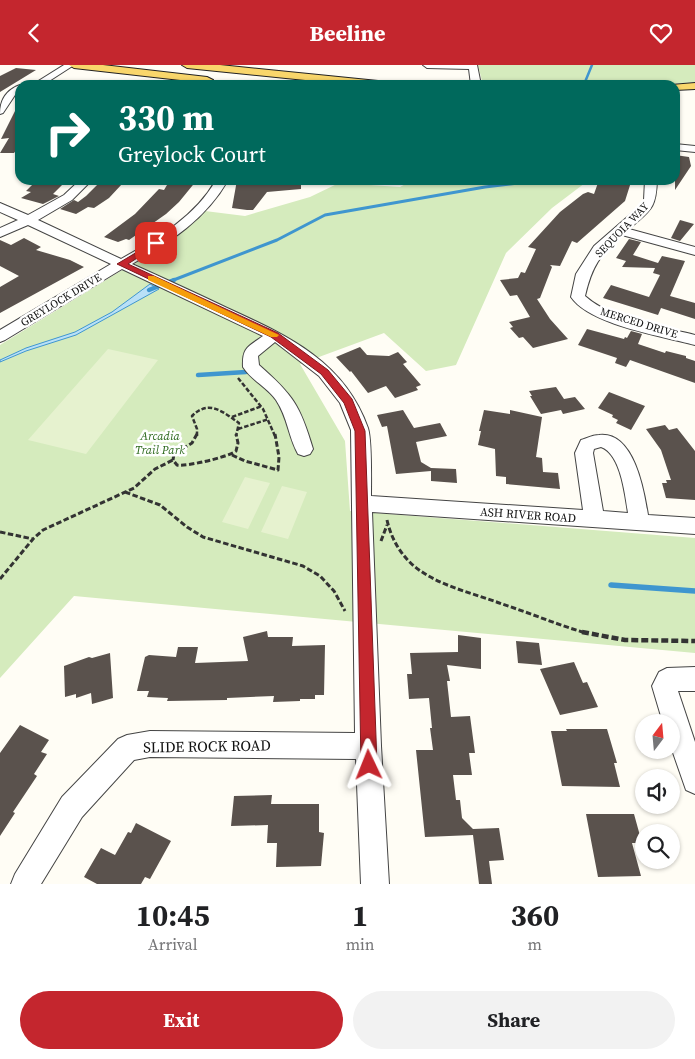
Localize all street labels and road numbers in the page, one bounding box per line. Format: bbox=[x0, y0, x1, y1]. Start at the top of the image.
street label: SEQUOIA WAY bbox=[592, 199, 652, 261]
street label: GREYLOCK DRIVE bbox=[18, 270, 105, 330]
street label: MERCED DRIVE bbox=[598, 304, 680, 342]
street label: ASH RIVER ROAD bbox=[479, 504, 577, 526]
street label: SLIDE ROCK ROAD bbox=[143, 734, 271, 758]

